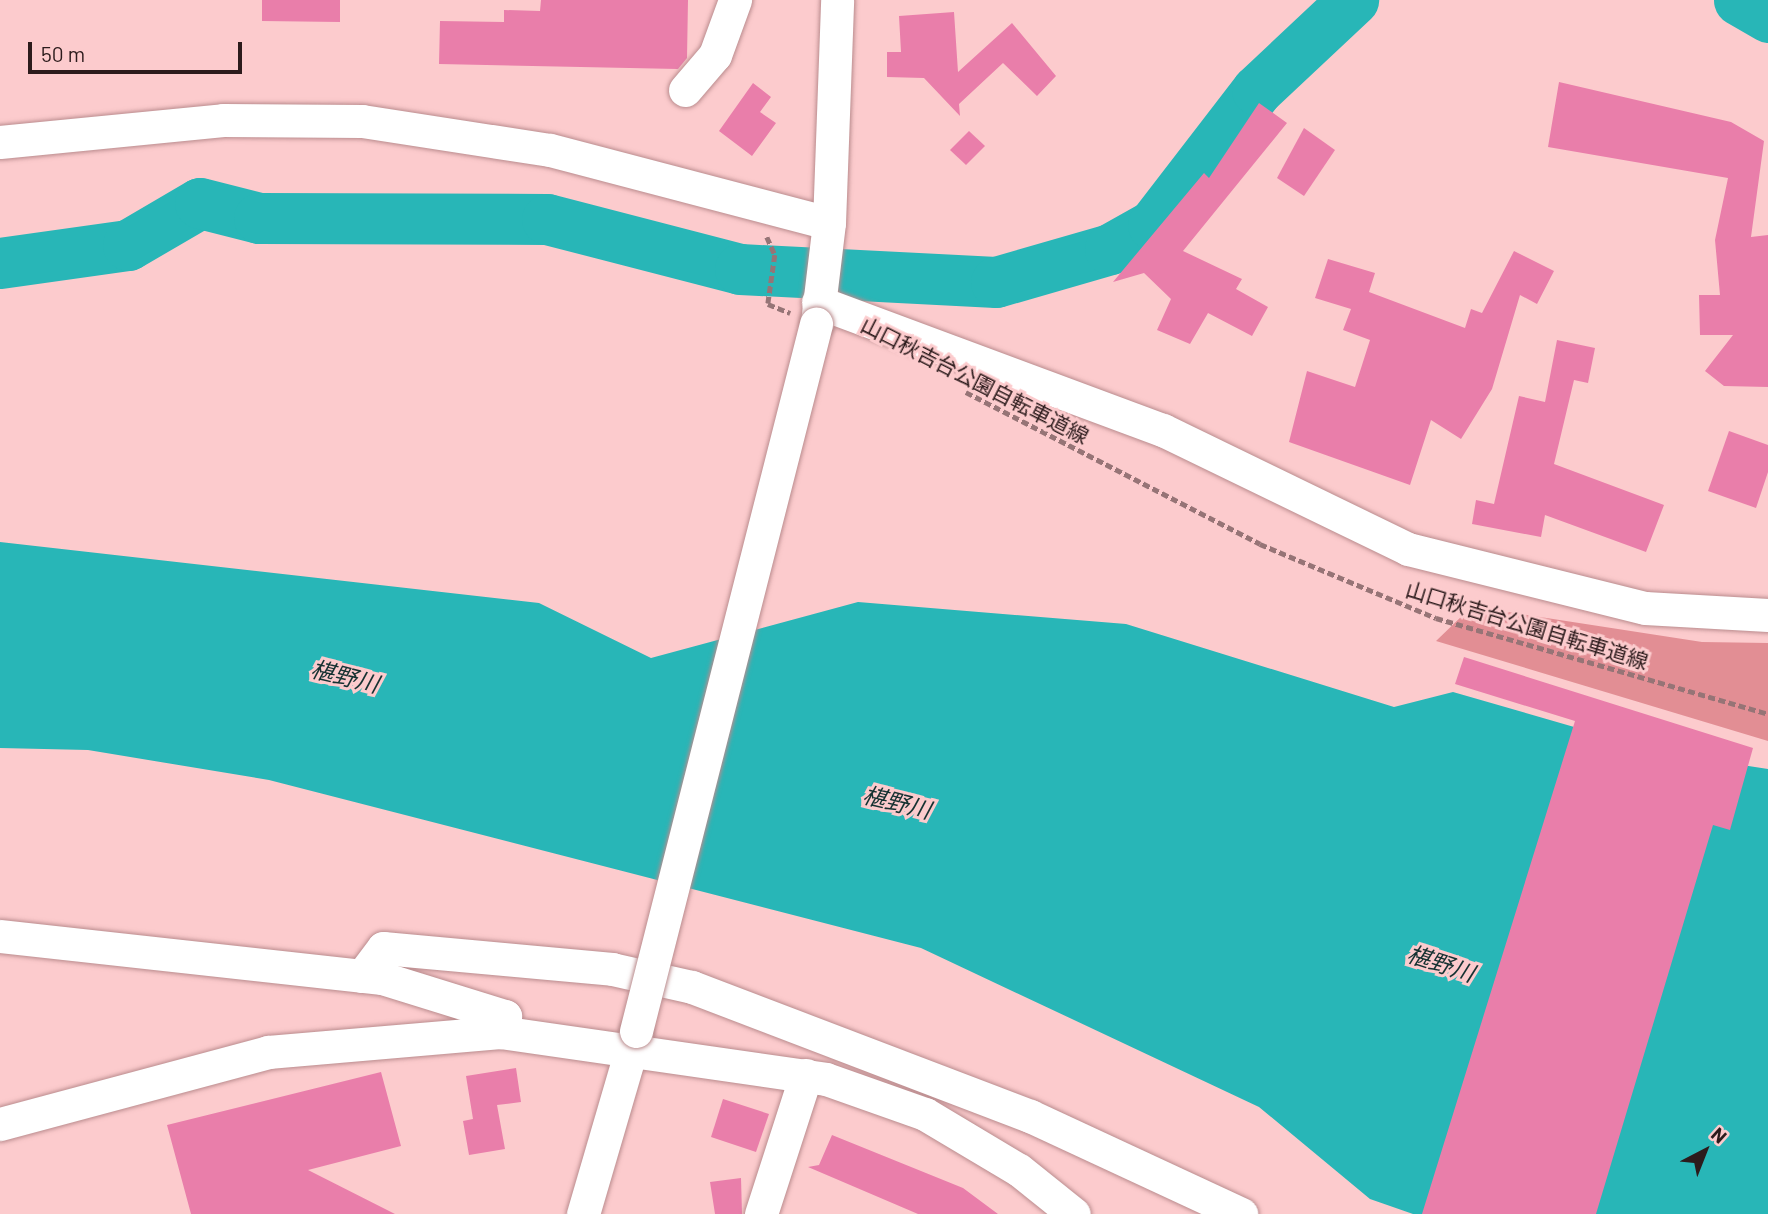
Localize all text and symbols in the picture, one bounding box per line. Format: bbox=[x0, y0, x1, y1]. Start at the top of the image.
scale bar bbox=[32, 28, 245, 72]
text: 50 m bbox=[41, 41, 85, 66]
street label: 山口秋吉台公園自転車道線 bbox=[857, 312, 1093, 448]
street label: 山口秋吉台公園自転車道線 bbox=[1403, 576, 1651, 674]
water label: 椹野川 bbox=[308, 654, 382, 698]
water label: 椹野川 bbox=[860, 780, 934, 824]
water label: 椹野川 bbox=[1404, 939, 1478, 987]
north arrow bbox=[1670, 1116, 1740, 1186]
text: N bbox=[1707, 1122, 1732, 1148]

